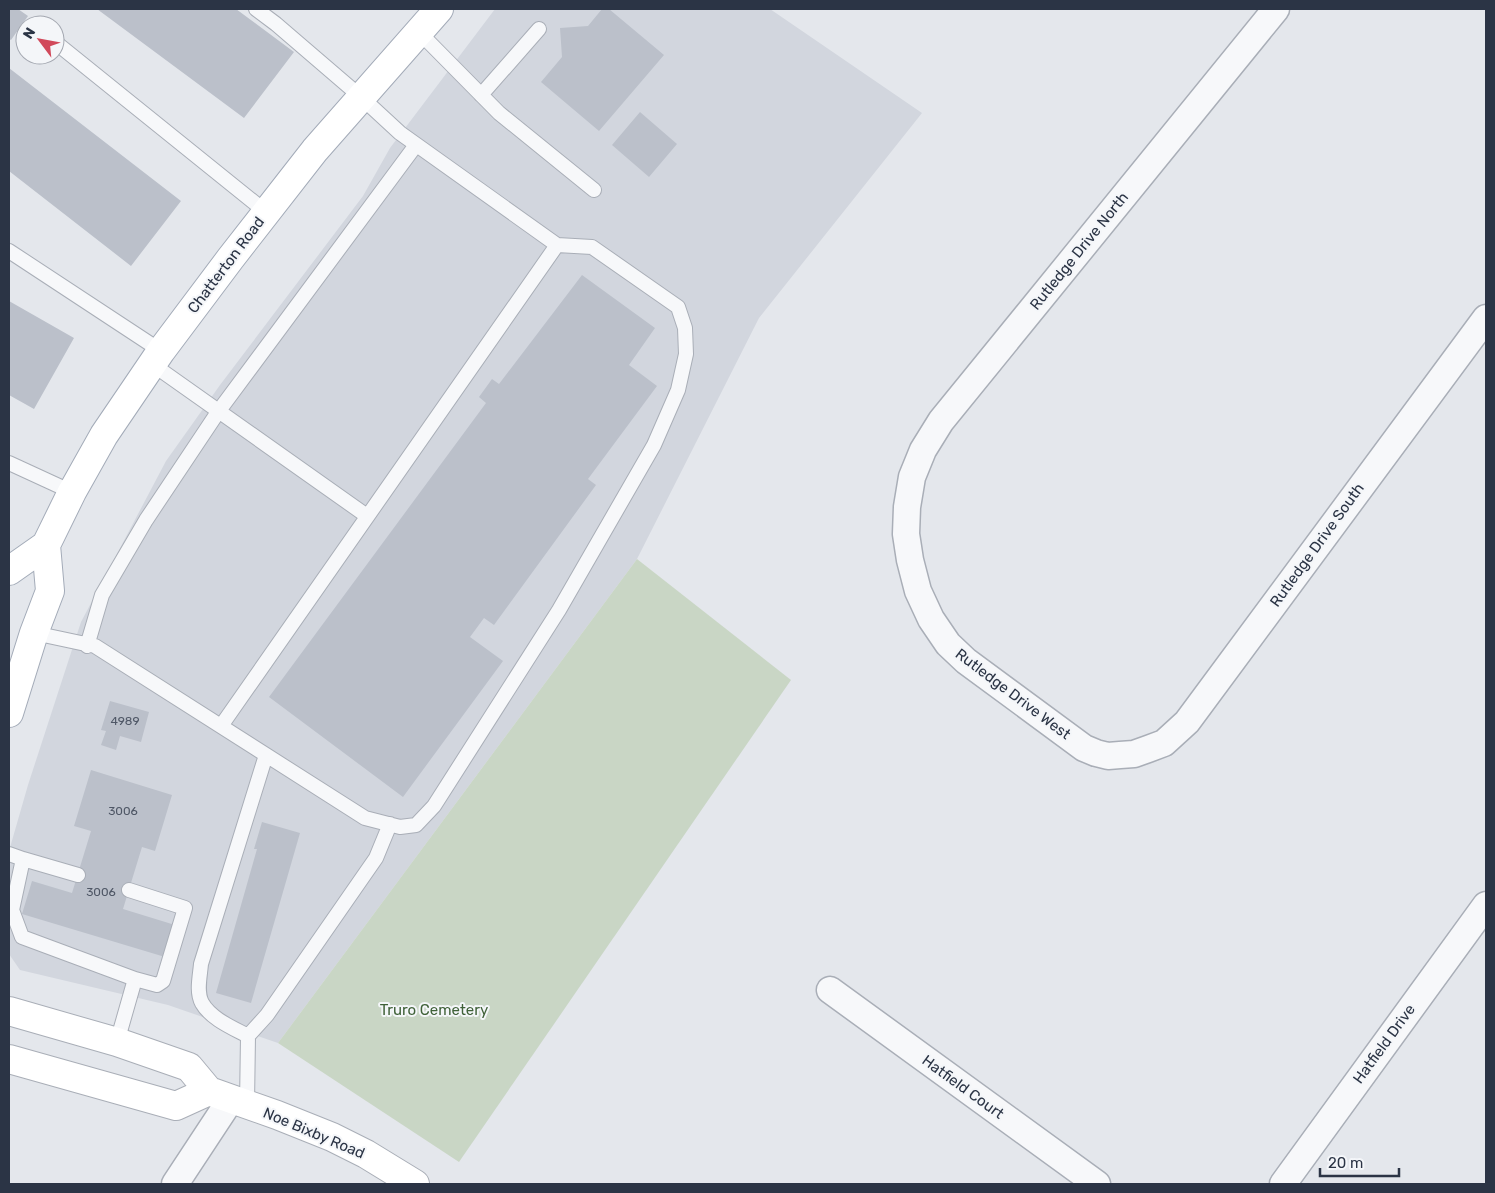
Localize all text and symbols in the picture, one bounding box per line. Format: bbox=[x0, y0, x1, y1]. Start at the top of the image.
north arrow bbox=[15, 15, 65, 65]
text: N bbox=[20, 25, 39, 42]
street label: Rutledge Drive North bbox=[1026, 189, 1132, 313]
street label: Chatterton Road bbox=[184, 213, 268, 317]
street label: Rutledge Drive South bbox=[1266, 480, 1368, 610]
street label: Rutledge Drive West bbox=[952, 645, 1074, 743]
house number: 4989 bbox=[110, 714, 140, 728]
house number: 3006 bbox=[108, 804, 138, 818]
house number: 3006 bbox=[86, 885, 116, 899]
park label: Truro Cemetery bbox=[380, 1001, 488, 1019]
street label: Hatfield Drive bbox=[1349, 1001, 1419, 1087]
street label: Hatfield Court bbox=[919, 1051, 1008, 1123]
street label: Noe Bixby Road bbox=[261, 1103, 367, 1163]
scale bar bbox=[1320, 1146, 1399, 1178]
text: 20 m bbox=[1328, 1154, 1363, 1172]

